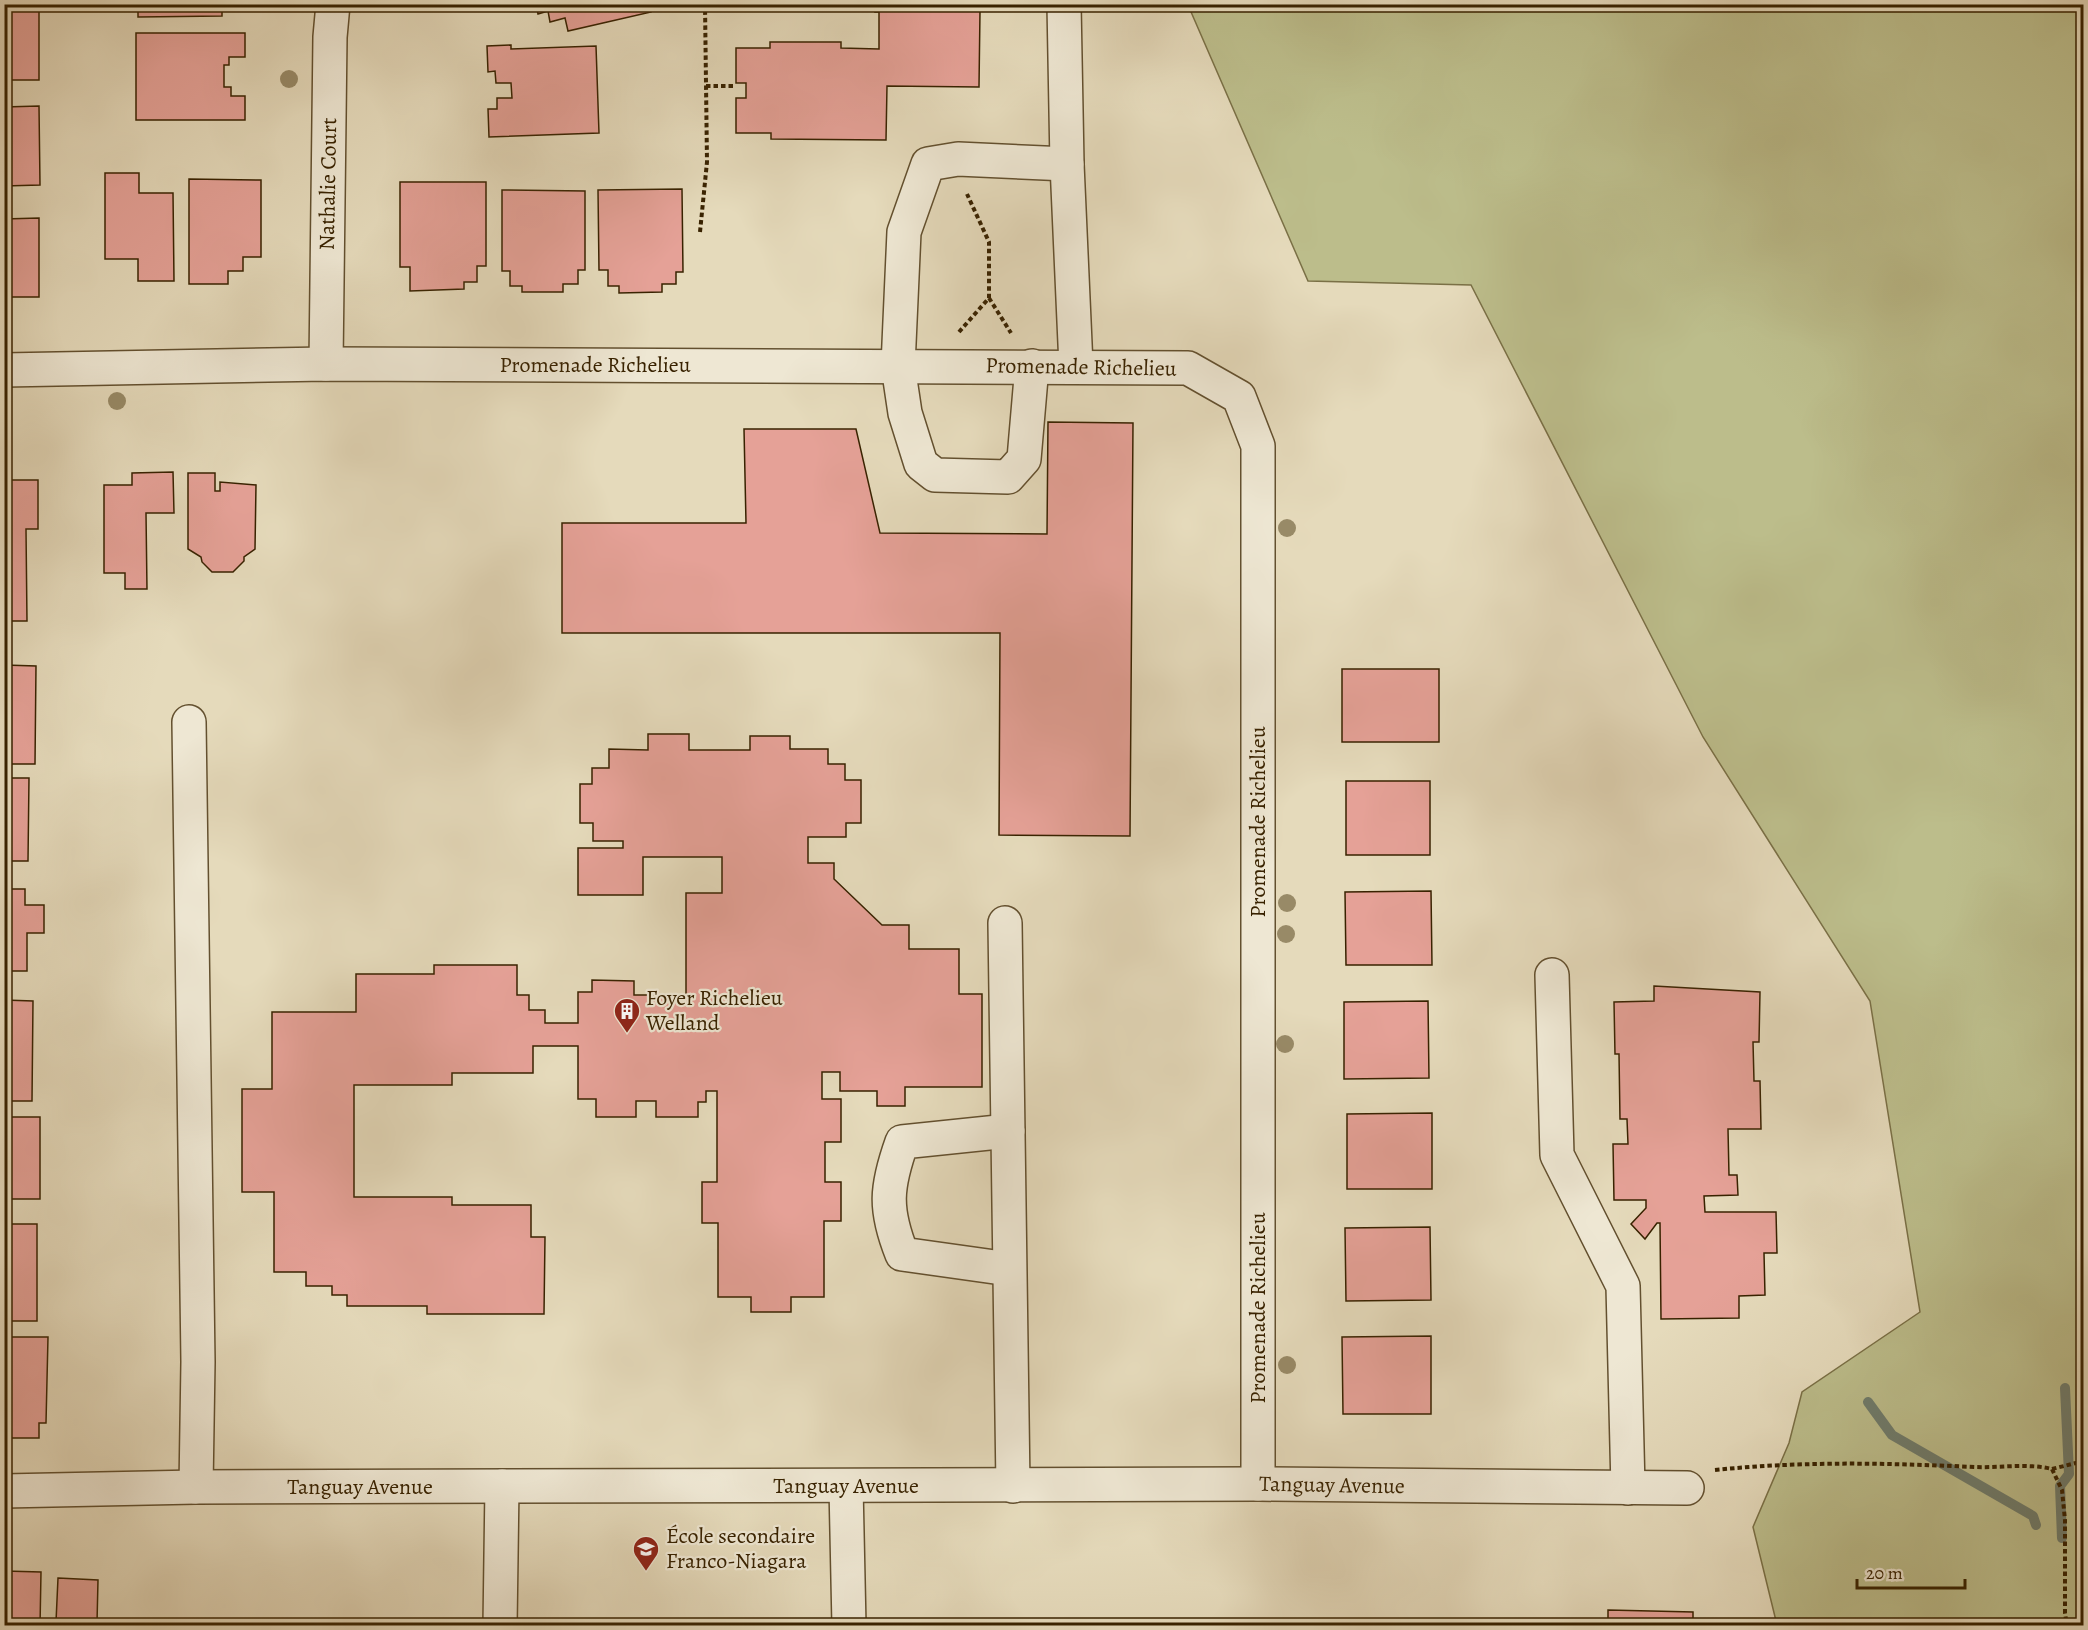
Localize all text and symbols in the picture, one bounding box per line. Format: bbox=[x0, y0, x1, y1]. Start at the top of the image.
street label: Nathalie Court bbox=[312, 117, 344, 251]
street label: Promenade Richelieu bbox=[499, 350, 691, 380]
street label: Promenade Richelieu bbox=[985, 350, 1177, 384]
street label: Promenade Richelieu bbox=[1243, 726, 1273, 918]
place label: Foyer Richelieu Welland bbox=[645, 983, 783, 1038]
building icon: Foyer Richelieu Welland bbox=[612, 996, 642, 1034]
street label: Promenade Richelieu bbox=[1243, 1212, 1273, 1404]
street label: Tanguay Avenue bbox=[1259, 1469, 1405, 1501]
street label: Tanguay Avenue bbox=[773, 1471, 919, 1501]
street label: Tanguay Avenue bbox=[287, 1472, 433, 1502]
place label: École secondaire Franco-Niagara bbox=[666, 1521, 815, 1576]
school or university icon: École secondaire Franco-Niagara bbox=[631, 1534, 661, 1572]
scale bar bbox=[1857, 1552, 1965, 1590]
text: 20 m bbox=[1866, 1561, 1903, 1585]

